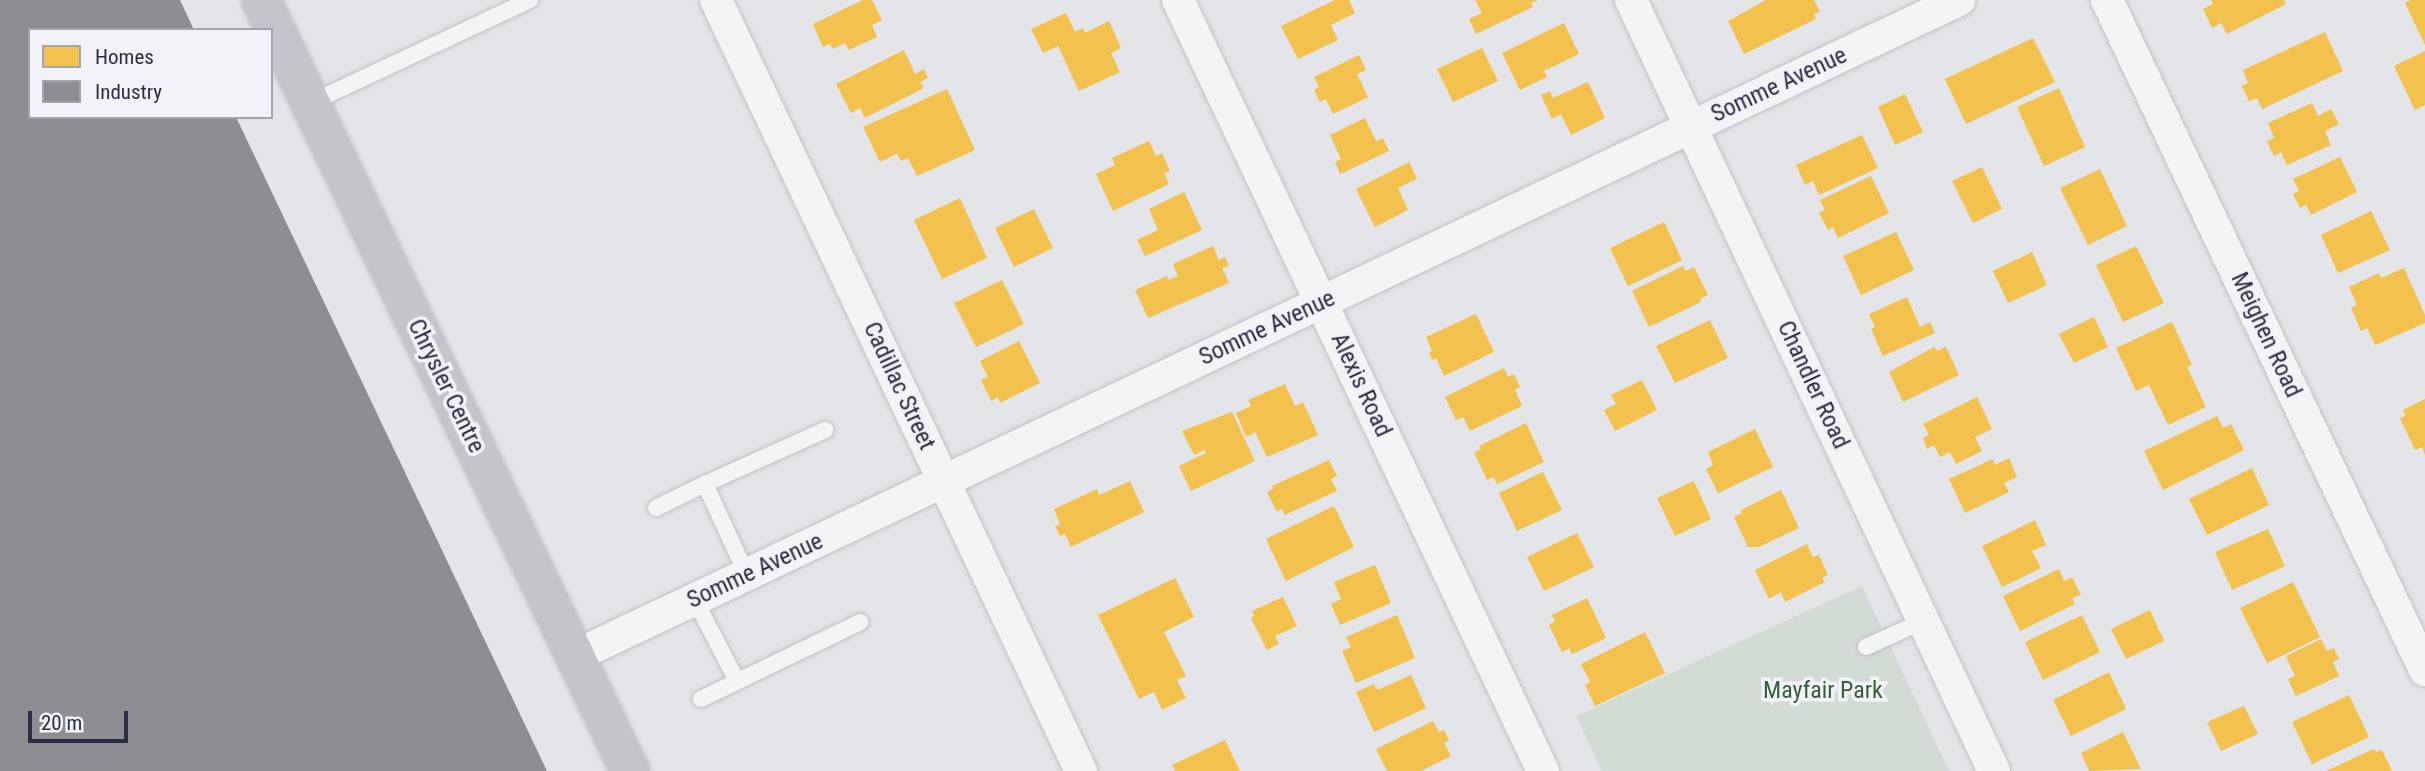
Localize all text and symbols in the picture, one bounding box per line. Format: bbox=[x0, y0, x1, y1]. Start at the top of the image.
legend bbox=[28, 28, 273, 119]
street label: Somme Avenue bbox=[1707, 41, 1851, 129]
text: Homes bbox=[95, 45, 154, 69]
text: Industry bbox=[95, 80, 162, 104]
street label: Meighen Road bbox=[2224, 268, 2308, 402]
street label: Somme Avenue bbox=[1195, 284, 1339, 372]
street label: Chrysler Centre bbox=[401, 314, 491, 458]
street label: Chandler Road bbox=[1771, 316, 1855, 454]
street label: Cadillac Street bbox=[857, 317, 941, 455]
street label: Alexis Road bbox=[1324, 328, 1398, 442]
street label: Somme Avenue bbox=[683, 527, 827, 615]
park label: Mayfair Park bbox=[1763, 677, 1883, 705]
scale bar bbox=[32, 698, 131, 742]
text: 20 m bbox=[41, 711, 82, 735]

